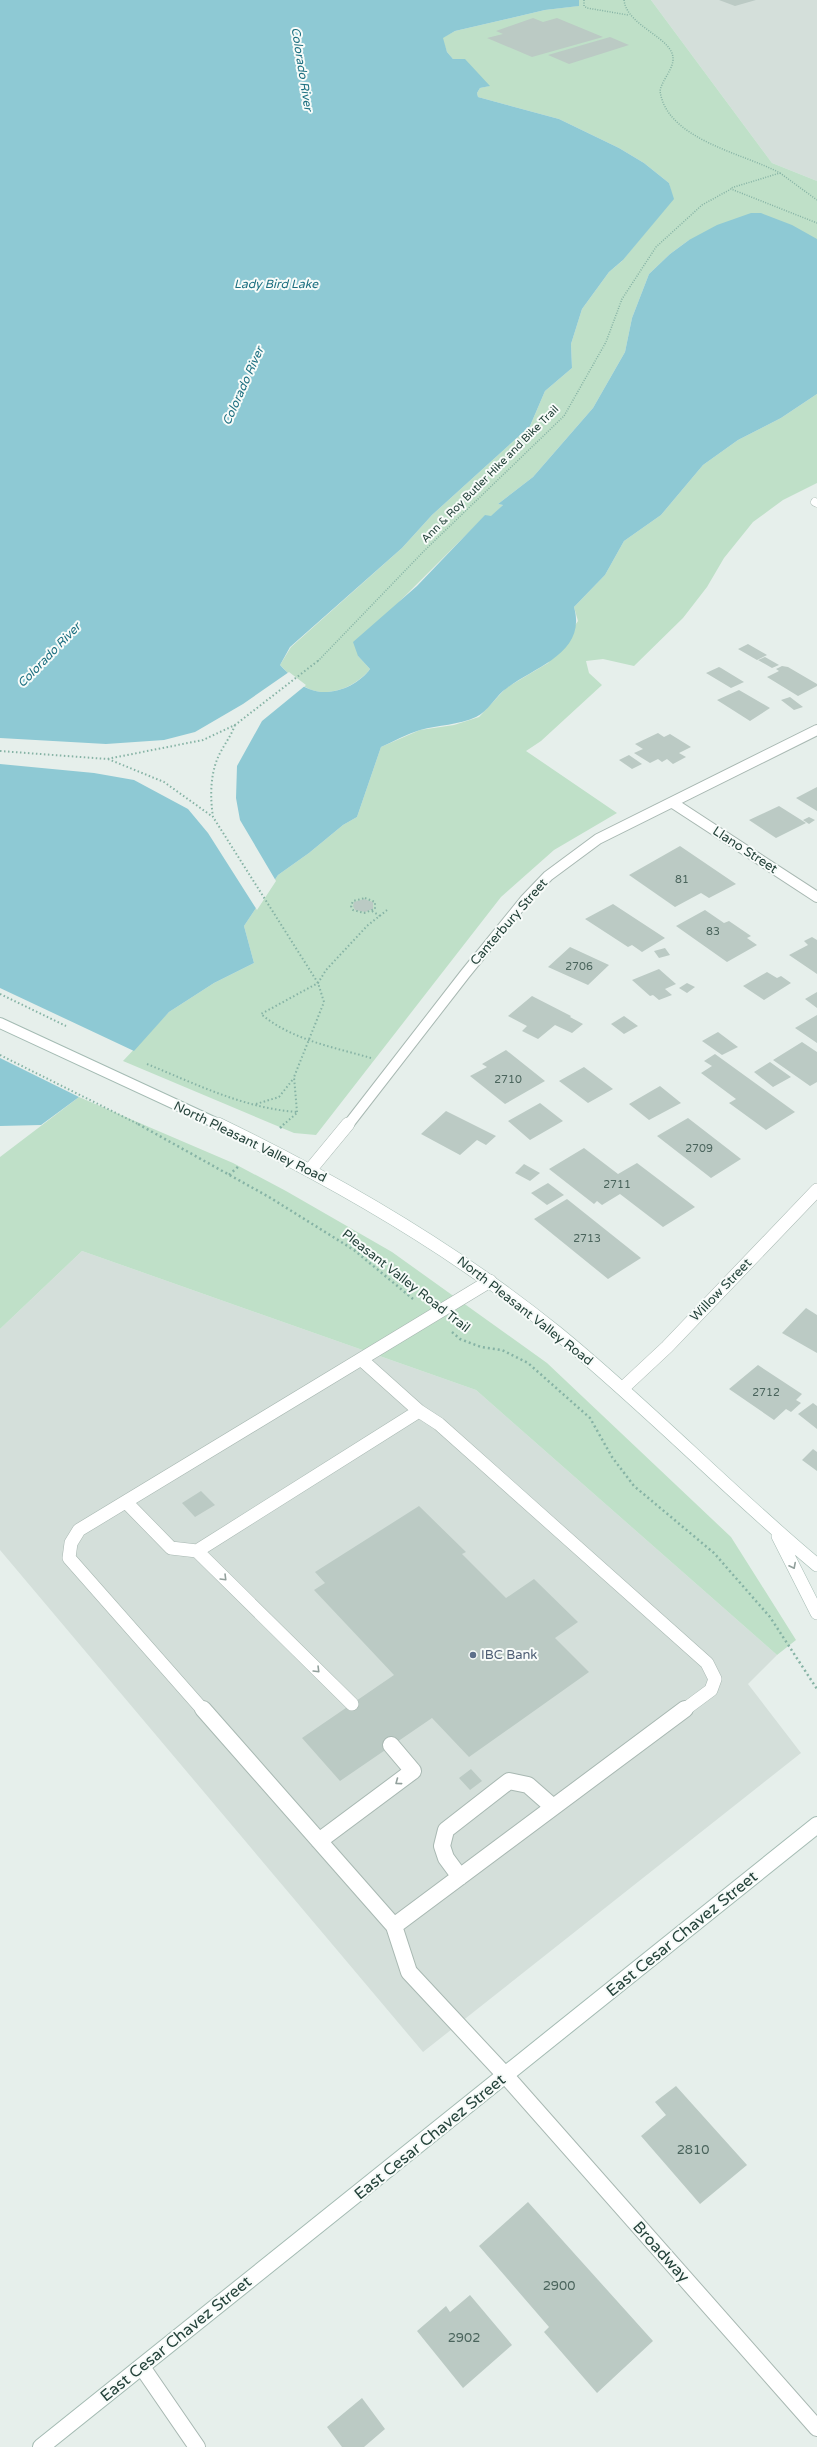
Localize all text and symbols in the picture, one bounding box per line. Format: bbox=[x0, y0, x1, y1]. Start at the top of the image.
water label: Colorado River bbox=[288, 26, 316, 113]
water label: Lady Bird Lake bbox=[234, 277, 319, 291]
water label: Colorado River bbox=[219, 343, 267, 427]
street label: Ann & Roy Butler Hike and Bike Trail bbox=[419, 403, 561, 545]
water label: Colorado River bbox=[15, 619, 84, 690]
street label: Llano Street bbox=[709, 823, 781, 877]
house number: 81 bbox=[675, 873, 689, 886]
street label: Canterbury Street bbox=[467, 875, 551, 969]
house number: 83 bbox=[706, 925, 720, 938]
house number: 2706 bbox=[565, 960, 593, 973]
house number: 2710 bbox=[494, 1073, 522, 1086]
street label: North Pleasant Valley Road bbox=[171, 1098, 329, 1186]
house number: 2709 bbox=[685, 1142, 713, 1155]
house number: 2711 bbox=[603, 1178, 631, 1191]
street label: Pleasant Valley Road Trail bbox=[339, 1226, 473, 1336]
house number: 2713 bbox=[573, 1232, 601, 1245]
street label: North Pleasant Valley Road bbox=[454, 1253, 596, 1369]
street label: Willow Street bbox=[687, 1255, 755, 1325]
house number: 2712 bbox=[752, 1386, 780, 1399]
one-way arrow bbox=[788, 1562, 796, 1569]
one-way arrow bbox=[219, 1573, 227, 1581]
place label: IBC Bank bbox=[481, 1647, 537, 1663]
marker: IBC Bank bbox=[468, 1650, 478, 1660]
one-way arrow bbox=[312, 1665, 320, 1672]
one-way arrow bbox=[396, 1777, 403, 1784]
street label: East Cesar Chavez Street bbox=[602, 1867, 762, 2001]
street label: East Cesar Chavez Street bbox=[350, 2070, 510, 2204]
house number: 2810 bbox=[677, 2142, 709, 2158]
street label: Broadway bbox=[628, 2217, 694, 2287]
street label: East Cesar Chavez Street bbox=[96, 2272, 256, 2406]
house number: 2900 bbox=[543, 2278, 575, 2294]
house number: 2902 bbox=[448, 2330, 480, 2346]

